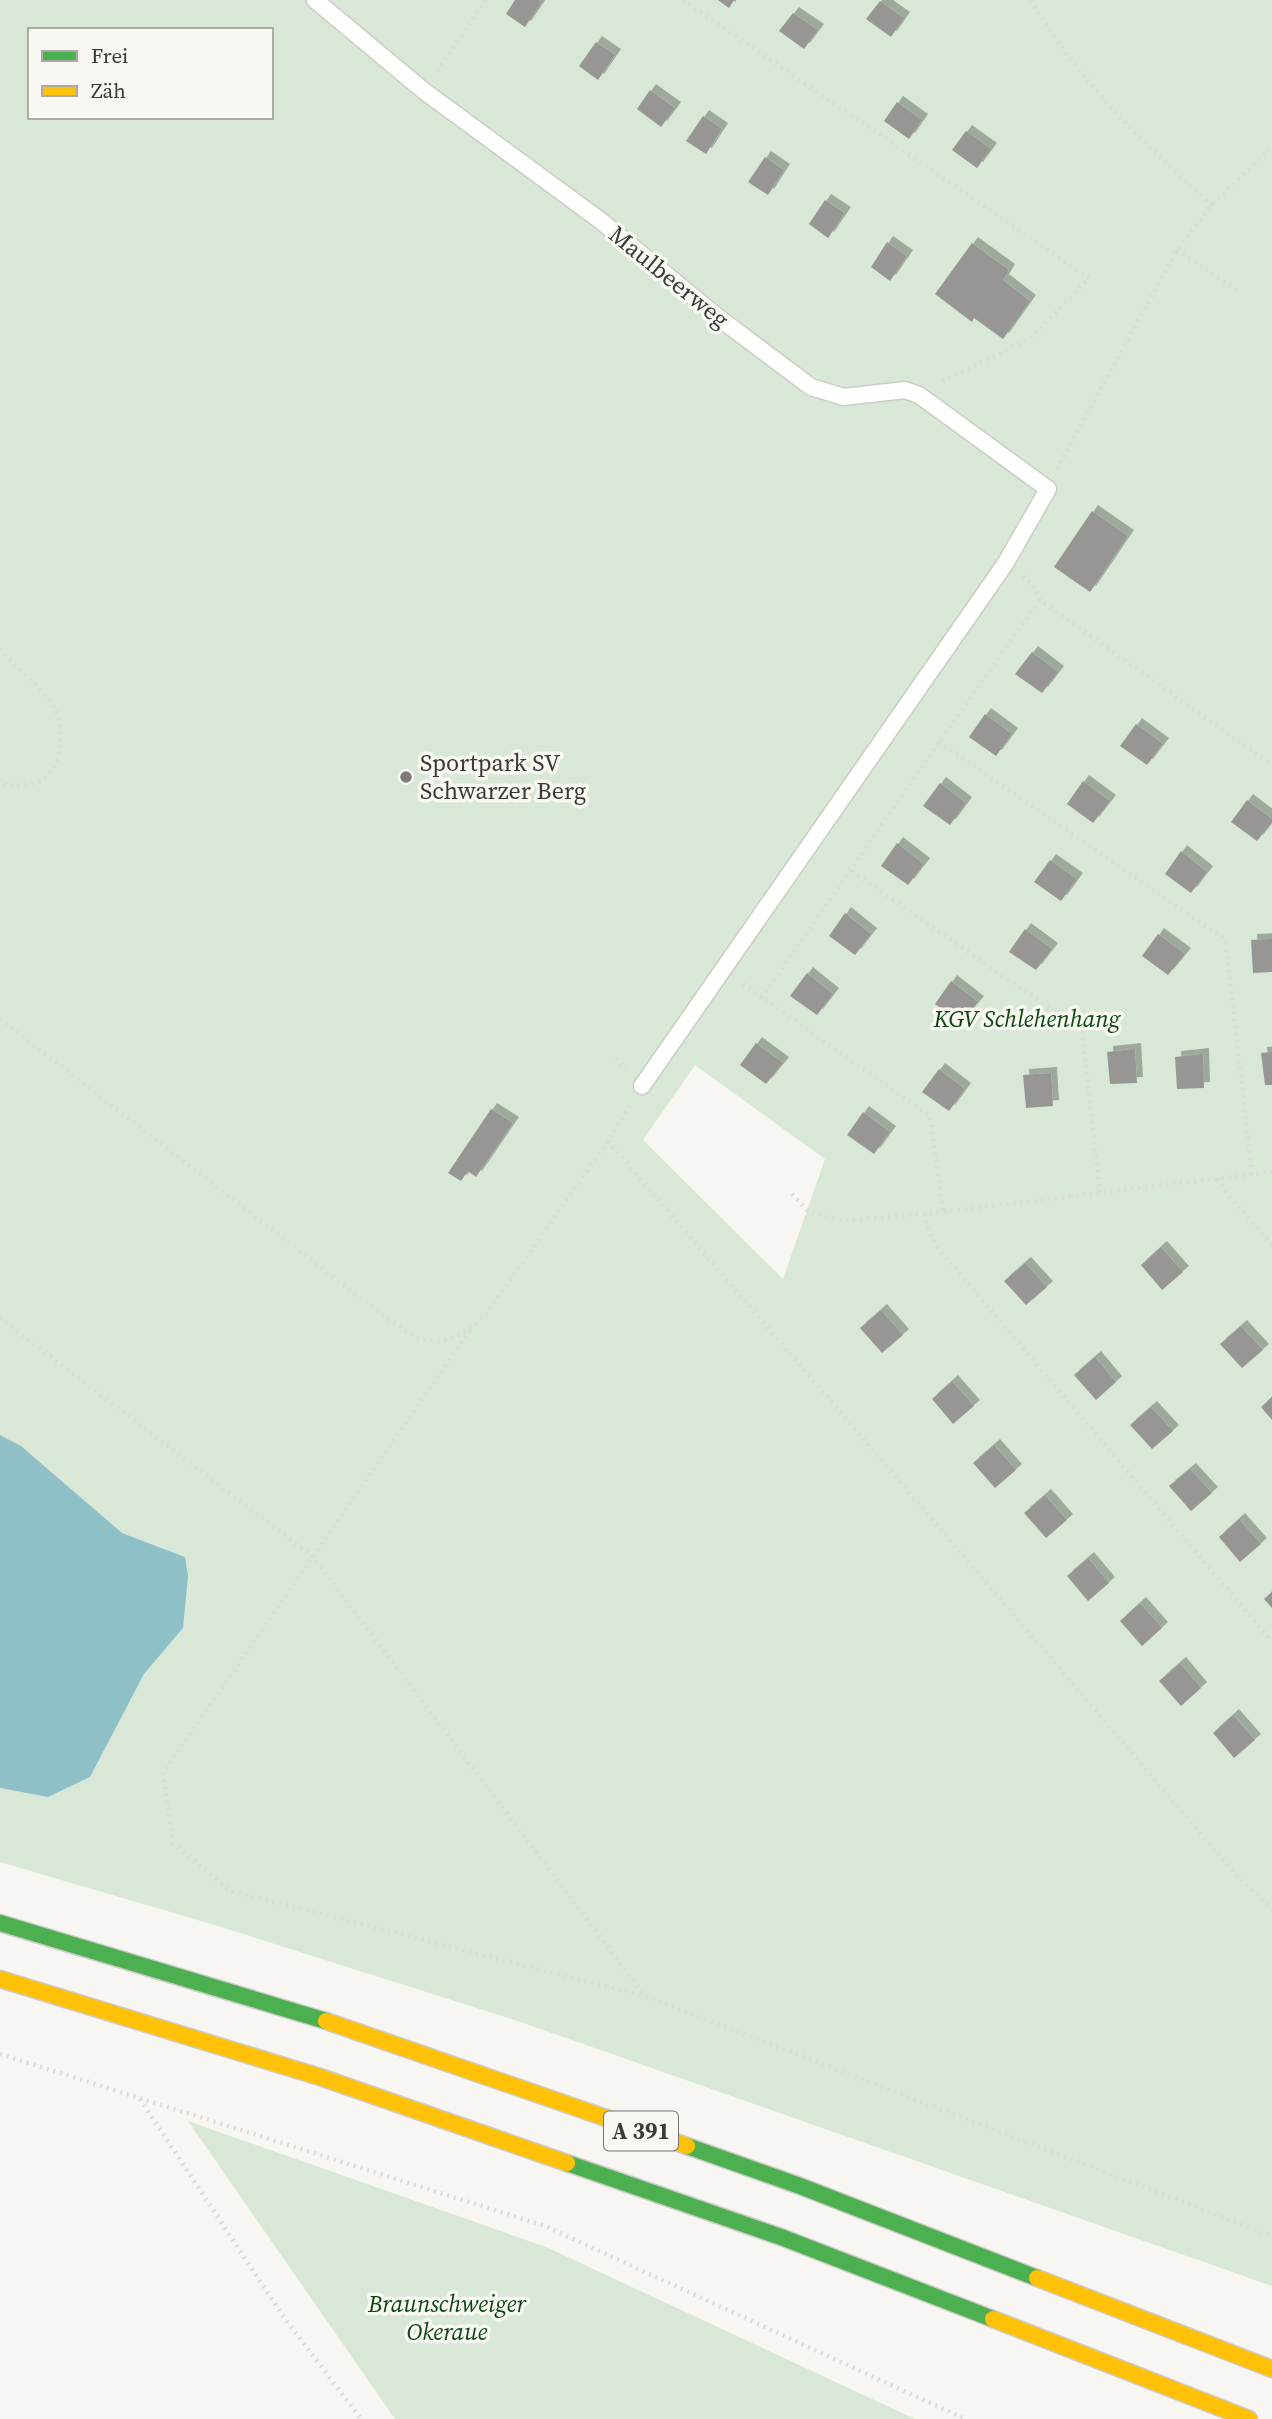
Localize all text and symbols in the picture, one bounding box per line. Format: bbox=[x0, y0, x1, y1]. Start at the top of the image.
legend bbox=[28, 28, 273, 119]
text: Frei bbox=[91, 41, 128, 70]
text: Zäh bbox=[91, 76, 126, 105]
street label: Maulbeerweg bbox=[602, 218, 736, 335]
place label: Sportpark SV Schwarzer Berg bbox=[420, 746, 586, 807]
marker: Sportpark SV Schwarzer Berg bbox=[398, 769, 414, 785]
park label: KGV Schlehenhang bbox=[932, 1002, 1122, 1035]
road number: A 391 bbox=[604, 2112, 678, 2150]
park label: Braunschweiger Okeraue bbox=[367, 2287, 527, 2348]

